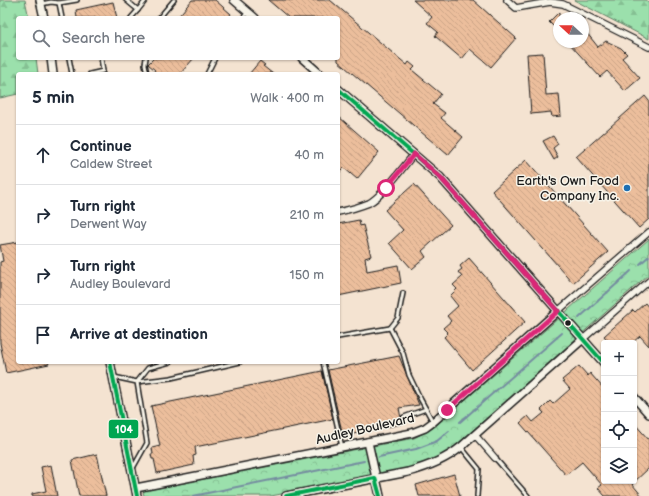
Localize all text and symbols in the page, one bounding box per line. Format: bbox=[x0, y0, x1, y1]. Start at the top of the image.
north arrow bbox=[553, 12, 589, 48]
search box bbox=[16, 16, 340, 60]
icon: search bbox=[30, 27, 52, 49]
text: Search here bbox=[62, 29, 145, 48]
text: 5 min bbox=[32, 88, 75, 108]
text: Walk · 400 m bbox=[250, 90, 324, 106]
text: Continue bbox=[70, 137, 132, 156]
icon: ahead bbox=[32, 144, 54, 166]
text: 40 m bbox=[294, 147, 324, 163]
text: Caldew Street bbox=[70, 156, 152, 172]
place label: Earth's Own Food Company Inc. bbox=[516, 173, 619, 204]
route start bbox=[377, 179, 395, 197]
marker: Earth's Own Food Company Inc. bbox=[622, 183, 632, 193]
text: Turn right bbox=[70, 197, 135, 216]
icon: right bbox=[32, 204, 54, 226]
text: 210 m bbox=[290, 207, 324, 223]
text: Derwent Way bbox=[70, 216, 147, 232]
text: Turn right bbox=[70, 257, 135, 276]
icon: right bbox=[32, 264, 54, 286]
text: 150 m bbox=[290, 267, 324, 283]
text: Audley Boulevard bbox=[70, 276, 171, 292]
unlabelled marker bbox=[563, 318, 573, 328]
icon: arrive bbox=[32, 324, 54, 346]
text: Arrive at destination bbox=[70, 325, 208, 344]
map controls bbox=[601, 340, 637, 484]
button: + bbox=[601, 340, 637, 376]
button: − bbox=[601, 376, 637, 412]
route end bbox=[438, 401, 456, 419]
street label: Audley Boulevard bbox=[314, 410, 416, 448]
button: locate bbox=[601, 412, 637, 448]
line badge: 104 bbox=[108, 419, 139, 439]
text: 104 bbox=[115, 423, 133, 436]
button: layers bbox=[601, 448, 637, 484]

